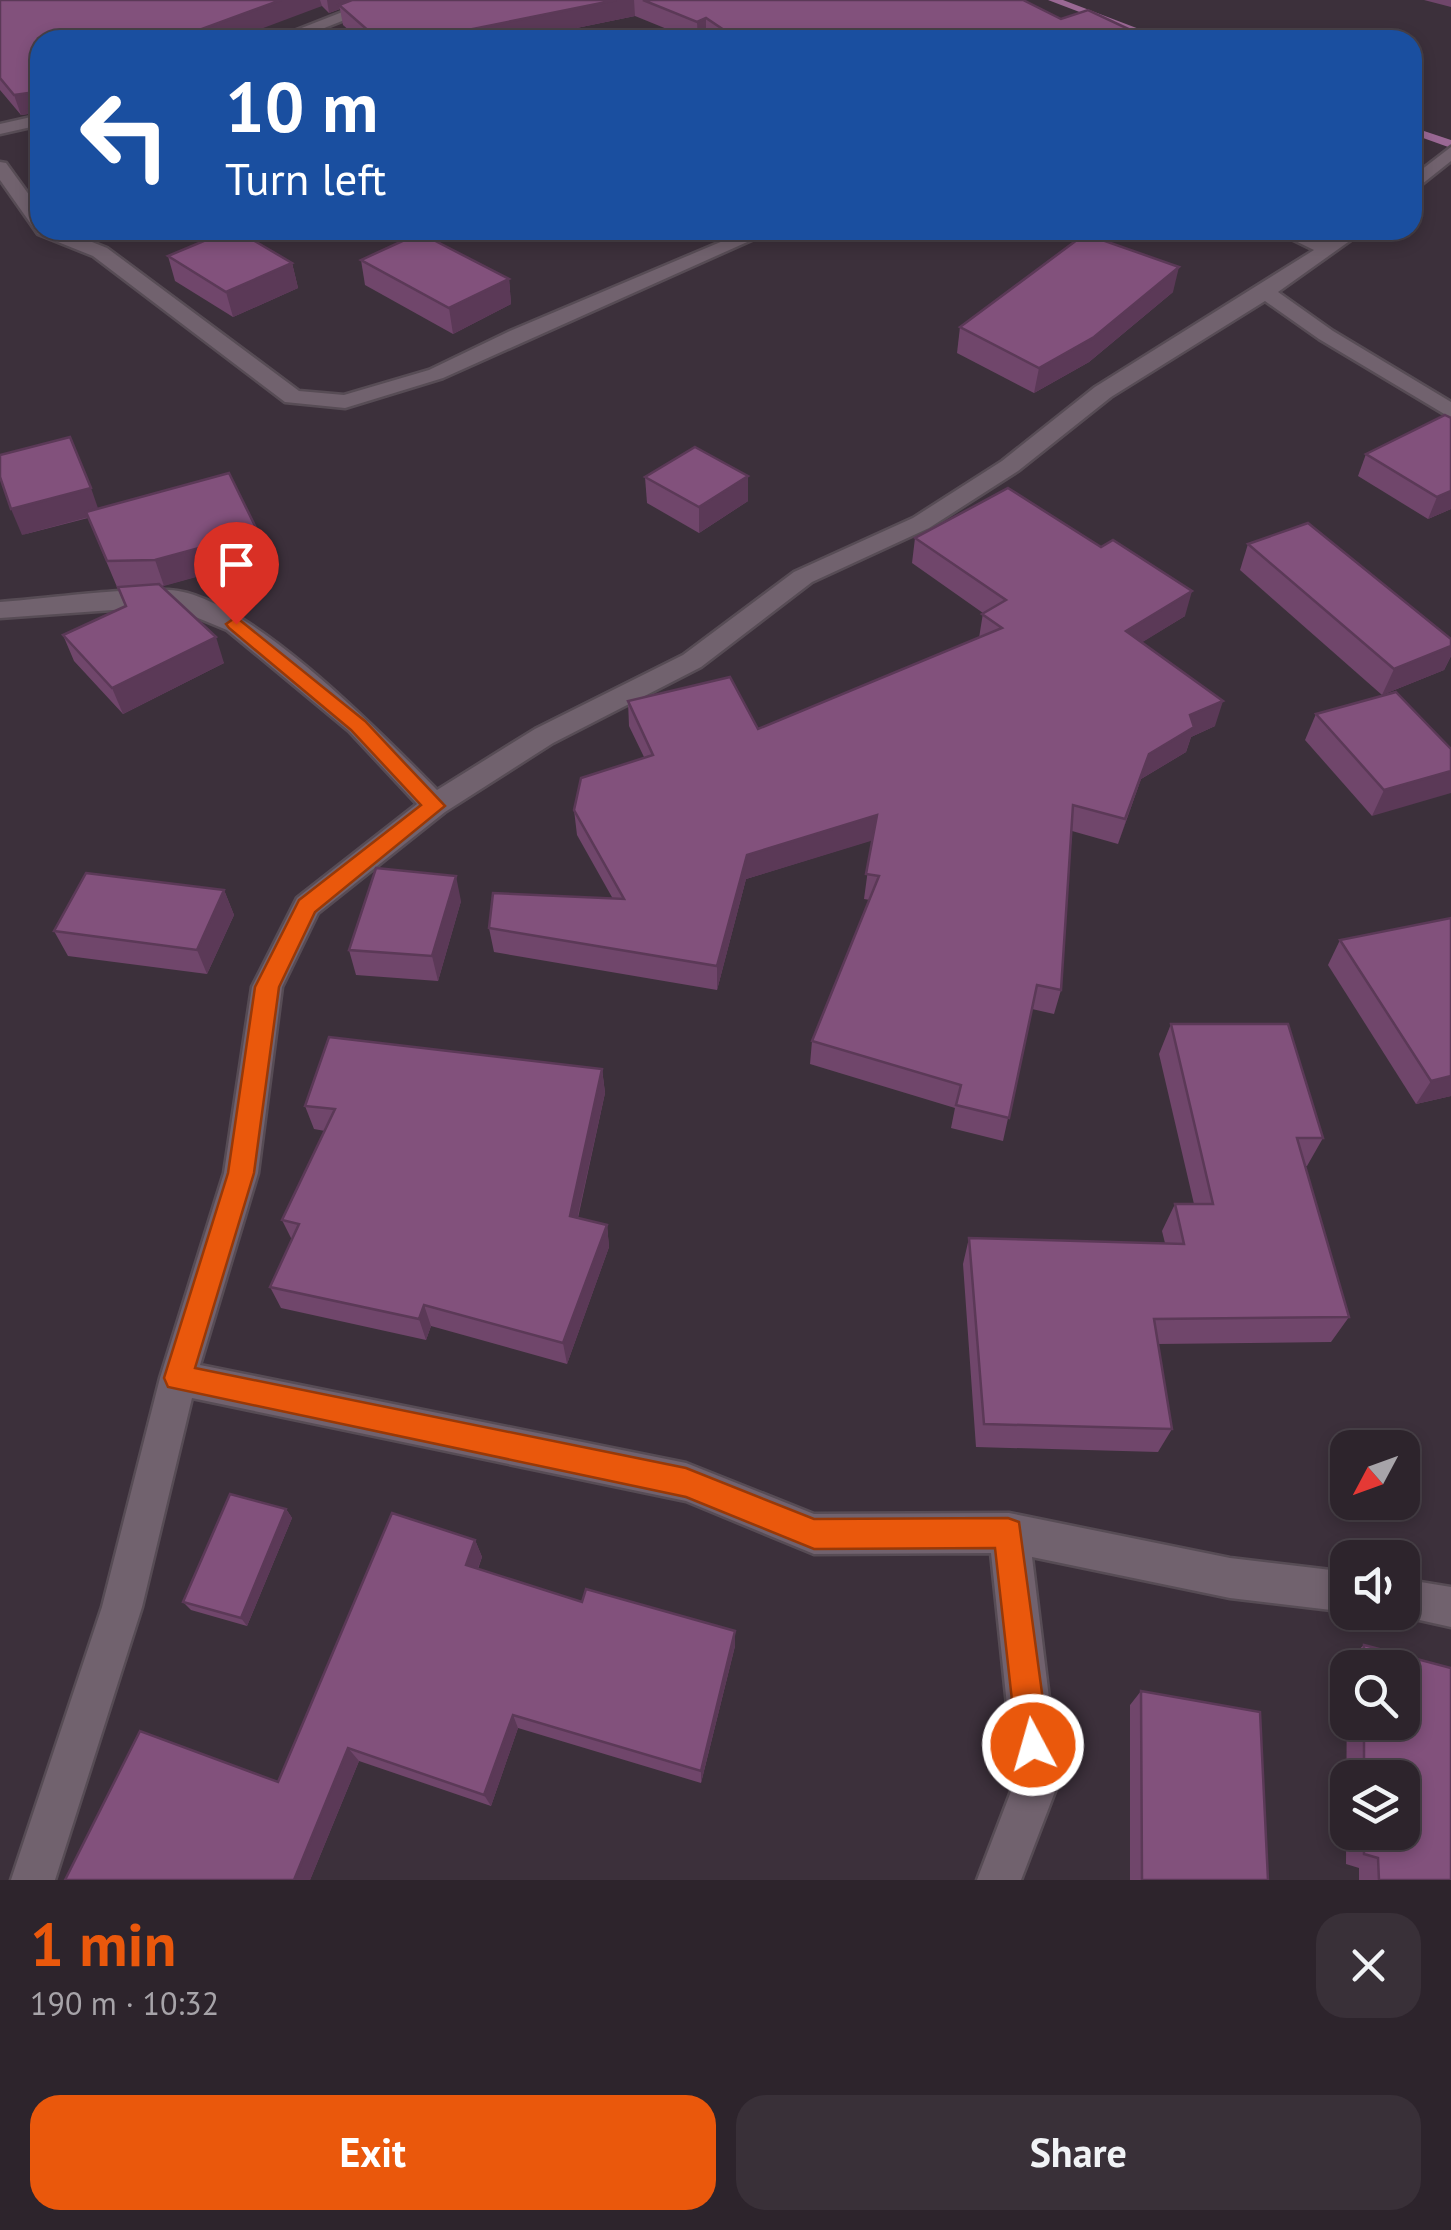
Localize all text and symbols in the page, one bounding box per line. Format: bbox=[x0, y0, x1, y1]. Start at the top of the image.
text: 10 m bbox=[225, 61, 378, 151]
icon: left bbox=[60, 70, 190, 200]
text: Turn left bbox=[225, 149, 386, 207]
pin bbox=[194, 522, 279, 625]
icon: arrive bbox=[209, 537, 264, 592]
north arrow bbox=[1330, 1430, 1420, 1520]
map controls bbox=[1330, 1430, 1420, 1850]
button: sound bbox=[1330, 1540, 1420, 1630]
button: search bbox=[1330, 1650, 1420, 1740]
position arrow bbox=[981, 1693, 1085, 1797]
button: layers bbox=[1330, 1760, 1420, 1850]
text: 1 min bbox=[30, 1905, 176, 1983]
button: close bbox=[1316, 1913, 1421, 2018]
text: 190 m · 10:32 bbox=[30, 1982, 219, 2024]
button: Exit bbox=[30, 2095, 716, 2210]
button: Share bbox=[736, 2095, 1421, 2210]

